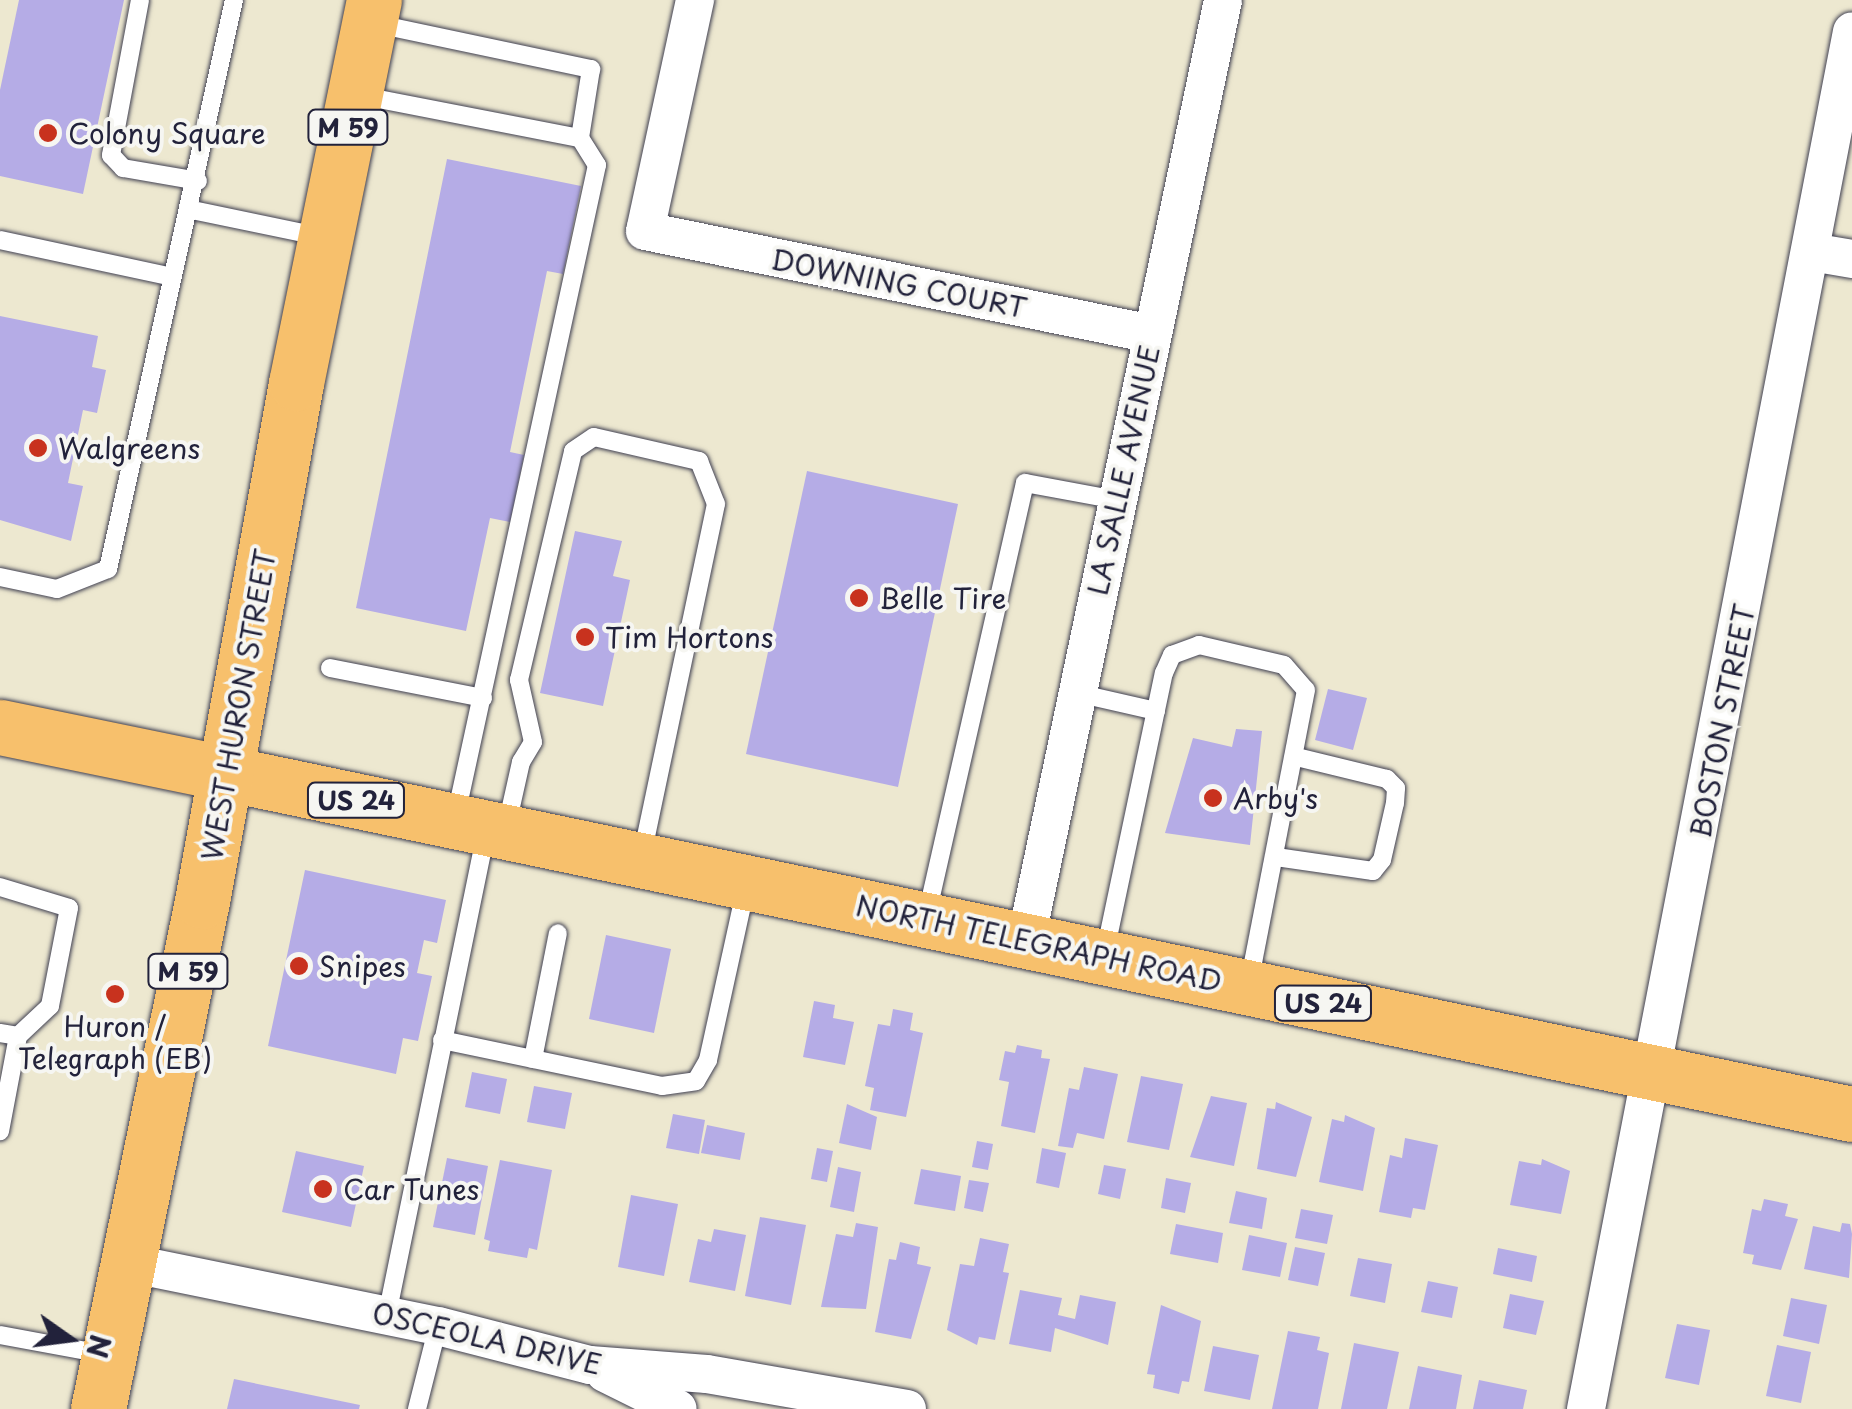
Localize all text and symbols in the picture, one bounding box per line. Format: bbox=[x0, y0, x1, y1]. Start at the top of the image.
road number: M 59 bbox=[306, 107, 390, 147]
place label: Colony Square bbox=[68, 116, 264, 150]
marker: Colony Square bbox=[37, 122, 59, 144]
street label: DOWNING COURT bbox=[767, 241, 1031, 325]
street label: LA SALLE AVENUE bbox=[1079, 339, 1167, 601]
place label: Walgreens bbox=[58, 431, 200, 465]
marker: Walgreens bbox=[27, 437, 49, 459]
street label: WEST HURON STREET bbox=[194, 545, 282, 865]
place label: Belle Tire bbox=[879, 581, 1007, 615]
marker: Belle Tire bbox=[848, 587, 870, 609]
street label: BOSTON STREET bbox=[1683, 600, 1761, 842]
place label: Tim Hortons bbox=[605, 620, 773, 654]
marker: Tim Hortons bbox=[574, 626, 596, 648]
road number: US 24 bbox=[306, 780, 406, 820]
place label: Arby's bbox=[1233, 781, 1318, 815]
marker: Arby's bbox=[1202, 787, 1224, 809]
street label: NORTH TELEGRAPH ROAD bbox=[851, 887, 1227, 999]
place label: Snipes bbox=[319, 949, 406, 983]
road number: M 59 bbox=[146, 951, 230, 991]
marker: Snipes bbox=[288, 955, 310, 977]
marker: Huron / Telegraph (EB) bbox=[104, 983, 126, 1005]
road number: US 24 bbox=[1273, 983, 1373, 1023]
place label: Huron / Telegraph (EB) bbox=[18, 1009, 212, 1075]
place label: Car Tunes bbox=[343, 1172, 480, 1206]
marker: Car Tunes bbox=[312, 1178, 334, 1200]
north arrow bbox=[20, 1289, 120, 1389]
street label: OSCEOLA DRIVE bbox=[370, 1296, 604, 1380]
text: N bbox=[76, 1330, 123, 1362]

